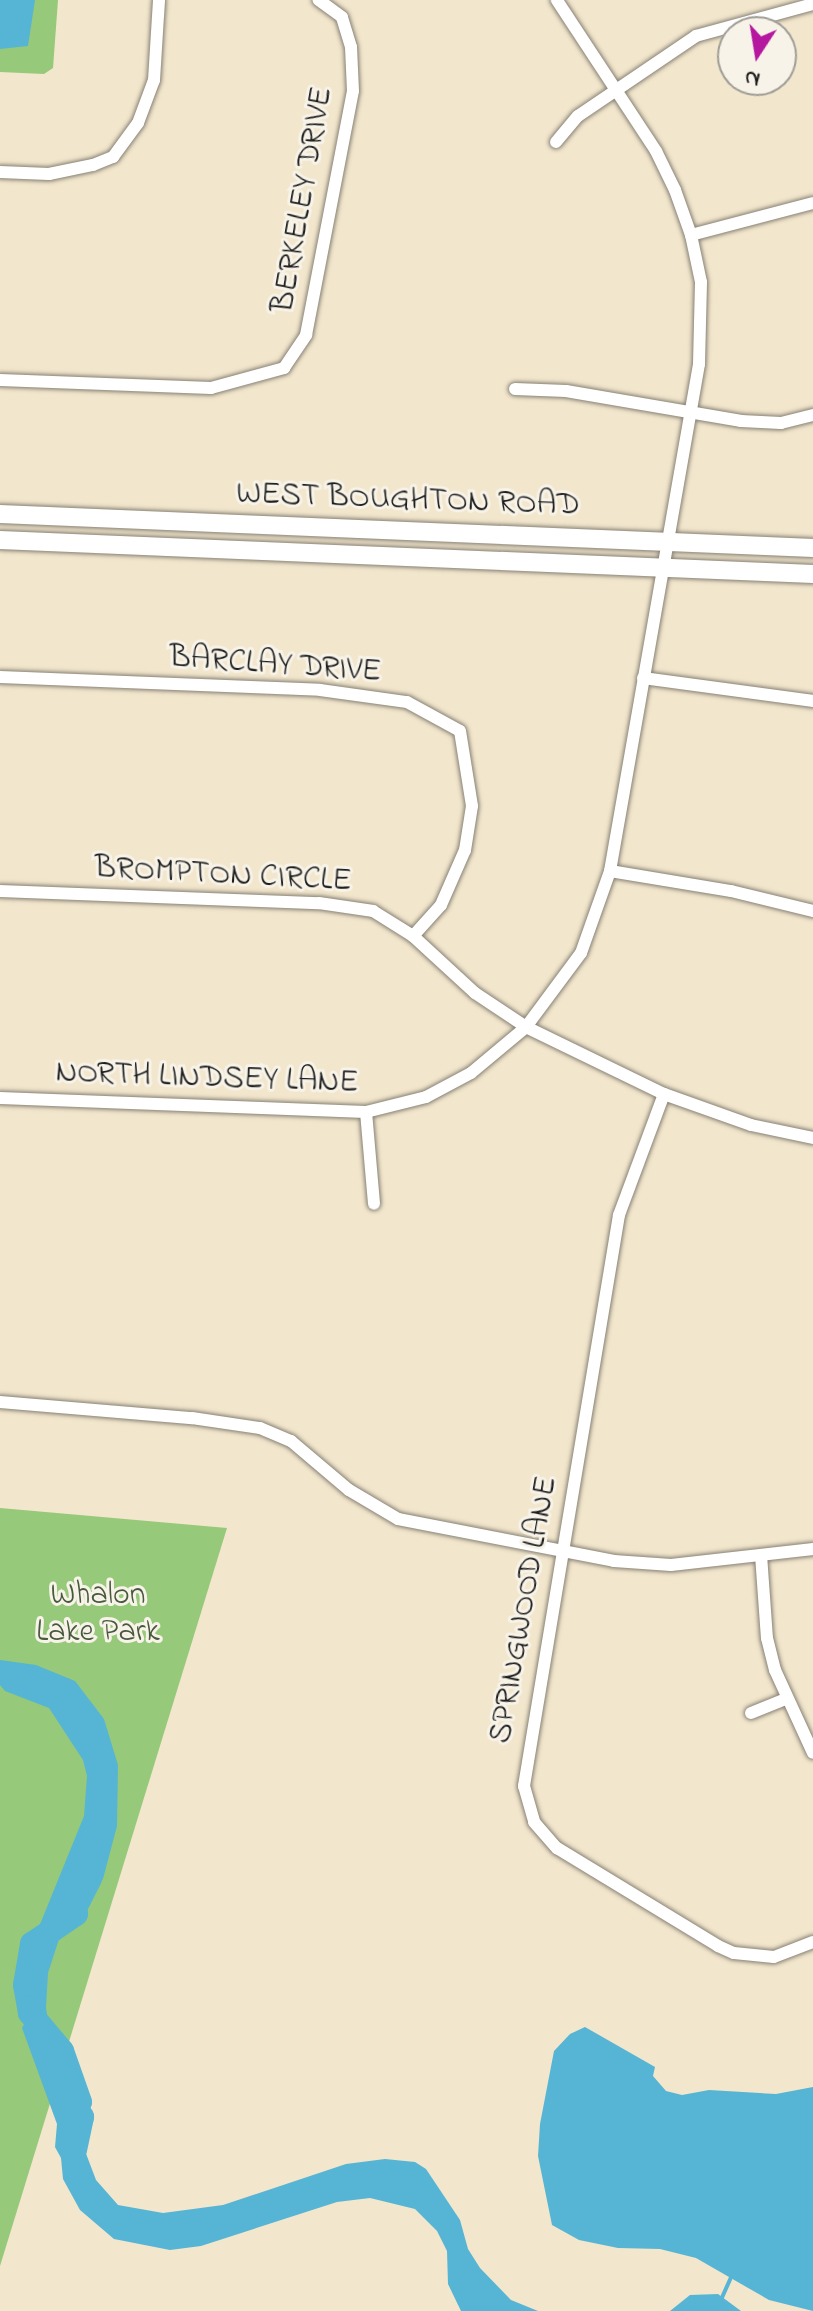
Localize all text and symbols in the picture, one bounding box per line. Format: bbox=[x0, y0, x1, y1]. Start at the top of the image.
north arrow bbox=[717, 16, 797, 96]
text: N bbox=[742, 60, 763, 95]
street label: BERKELEY DRIVE bbox=[265, 84, 343, 316]
street label: WEST BOUGHTON ROAD bbox=[236, 476, 580, 526]
street label: BARCLAY DRIVE bbox=[168, 639, 382, 693]
street label: BROMPTON CIRCLE bbox=[93, 850, 353, 902]
street label: NORTH LINDSEY LANE bbox=[55, 1055, 359, 1103]
street label: SPRINGWOOD LANE bbox=[483, 1474, 567, 1746]
park label: Whalon Lake Park bbox=[36, 1578, 160, 1653]

